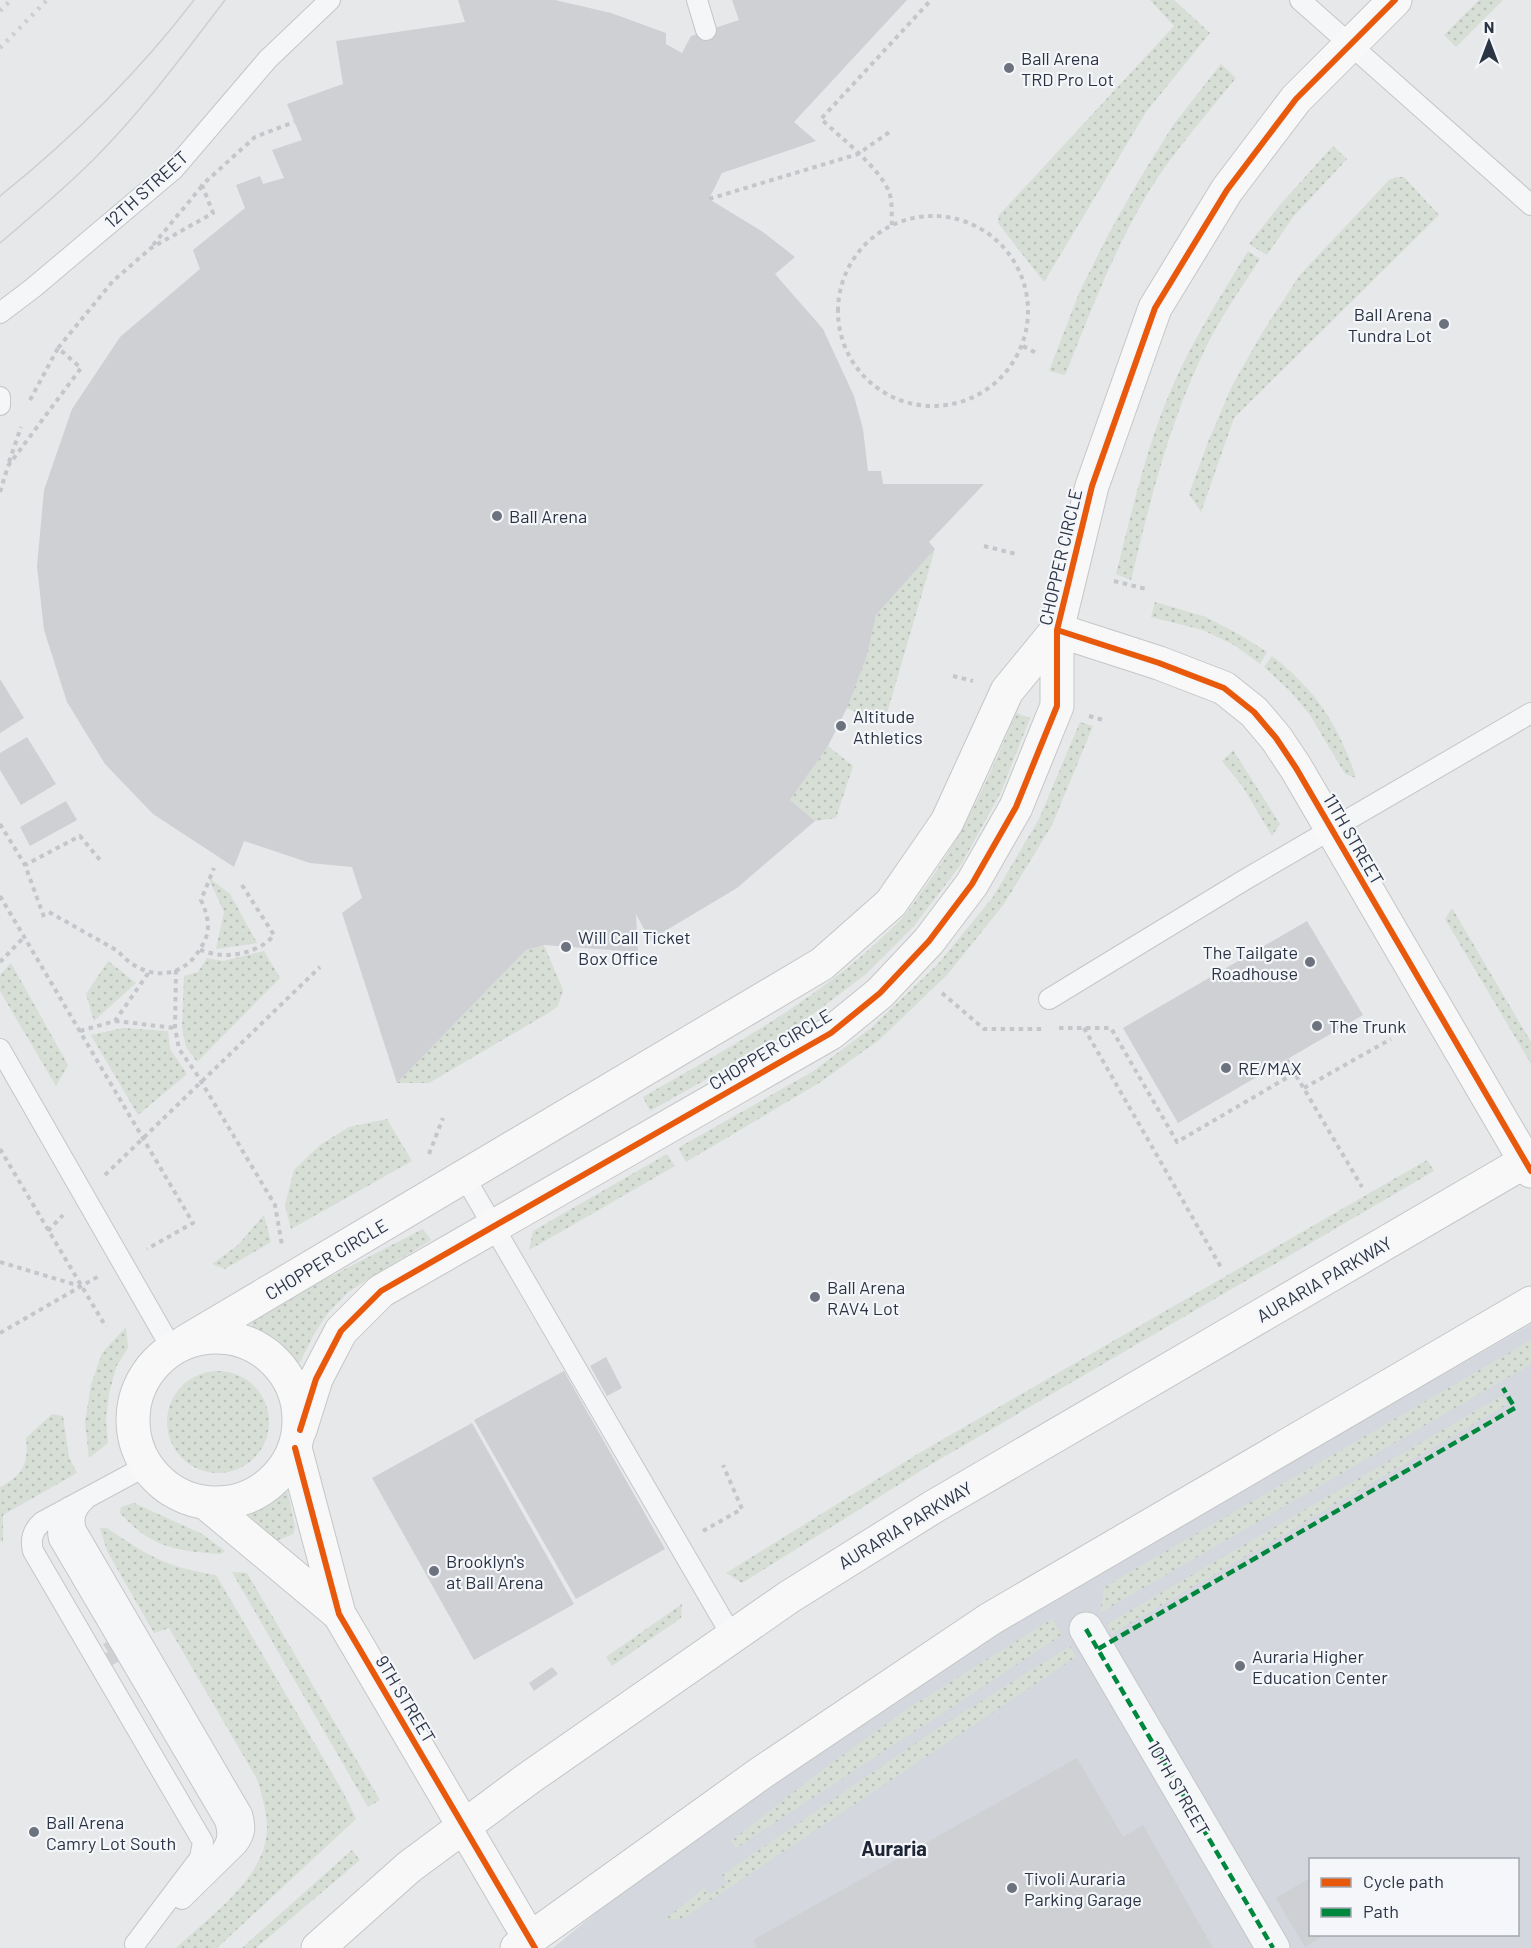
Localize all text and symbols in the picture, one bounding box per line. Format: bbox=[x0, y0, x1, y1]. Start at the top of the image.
north arrow bbox=[1459, 12, 1519, 72]
text: N bbox=[1484, 17, 1494, 36]
place label: Ball Arena TRD Pro Lot bbox=[1021, 47, 1114, 90]
marker: Ball Arena TRD Pro Lot bbox=[1002, 61, 1016, 75]
street label: 12TH STREET bbox=[100, 146, 192, 232]
place label: Ball Arena Tundra Lot bbox=[1348, 303, 1432, 346]
marker: Ball Arena Tundra Lot bbox=[1437, 317, 1451, 331]
street label: CHOPPER CIRCLE bbox=[1034, 487, 1086, 627]
place label: Ball Arena bbox=[509, 505, 587, 527]
marker: Ball Arena bbox=[490, 509, 504, 523]
place label: Altitude Athletics bbox=[853, 705, 923, 748]
marker: Altitude Athletics bbox=[834, 719, 848, 733]
street label: 11TH STREET bbox=[1319, 789, 1389, 889]
place label: Will Call Ticket Box Office bbox=[578, 926, 691, 969]
marker: Will Call Ticket Box Office bbox=[559, 940, 573, 954]
place label: The Tailgate Roadhouse bbox=[1202, 941, 1298, 984]
marker: The Tailgate Roadhouse bbox=[1303, 955, 1317, 969]
street label: CHOPPER CIRCLE bbox=[705, 1004, 835, 1094]
place label: The Trunk bbox=[1329, 1015, 1406, 1037]
marker: The Trunk bbox=[1310, 1019, 1324, 1033]
place label: RE/MAX bbox=[1238, 1057, 1302, 1079]
marker: RE/MAX bbox=[1219, 1061, 1233, 1075]
street label: CHOPPER CIRCLE bbox=[261, 1214, 391, 1304]
street label: AURARIA PARKWAY bbox=[1252, 1231, 1396, 1327]
place label: Ball Arena RAV4 Lot bbox=[827, 1276, 905, 1319]
marker: Ball Arena RAV4 Lot bbox=[808, 1290, 822, 1304]
street label: AURARIA PARKWAY bbox=[834, 1476, 976, 1574]
place label: Brooklyn's at Ball Arena bbox=[446, 1550, 543, 1593]
marker: Brooklyn's at Ball Arena bbox=[427, 1564, 441, 1578]
place label: Auraria Higher Education Center bbox=[1252, 1645, 1388, 1688]
street label: 9TH STREET bbox=[371, 1651, 441, 1747]
marker: Auraria Higher Education Center bbox=[1233, 1659, 1247, 1673]
street label: 10TH STREET bbox=[1143, 1737, 1215, 1839]
place label: Ball Arena Camry Lot South bbox=[46, 1811, 176, 1854]
marker: Ball Arena Camry Lot South bbox=[27, 1825, 41, 1839]
district label: Auraria bbox=[861, 1836, 927, 1860]
legend bbox=[1309, 1858, 1519, 1936]
place label: Tivoli Auraria Parking Garage bbox=[1024, 1867, 1142, 1910]
text: Cycle path bbox=[1363, 1870, 1444, 1892]
marker: Tivoli Auraria Parking Garage bbox=[1005, 1881, 1019, 1895]
text: Path bbox=[1363, 1900, 1399, 1922]

